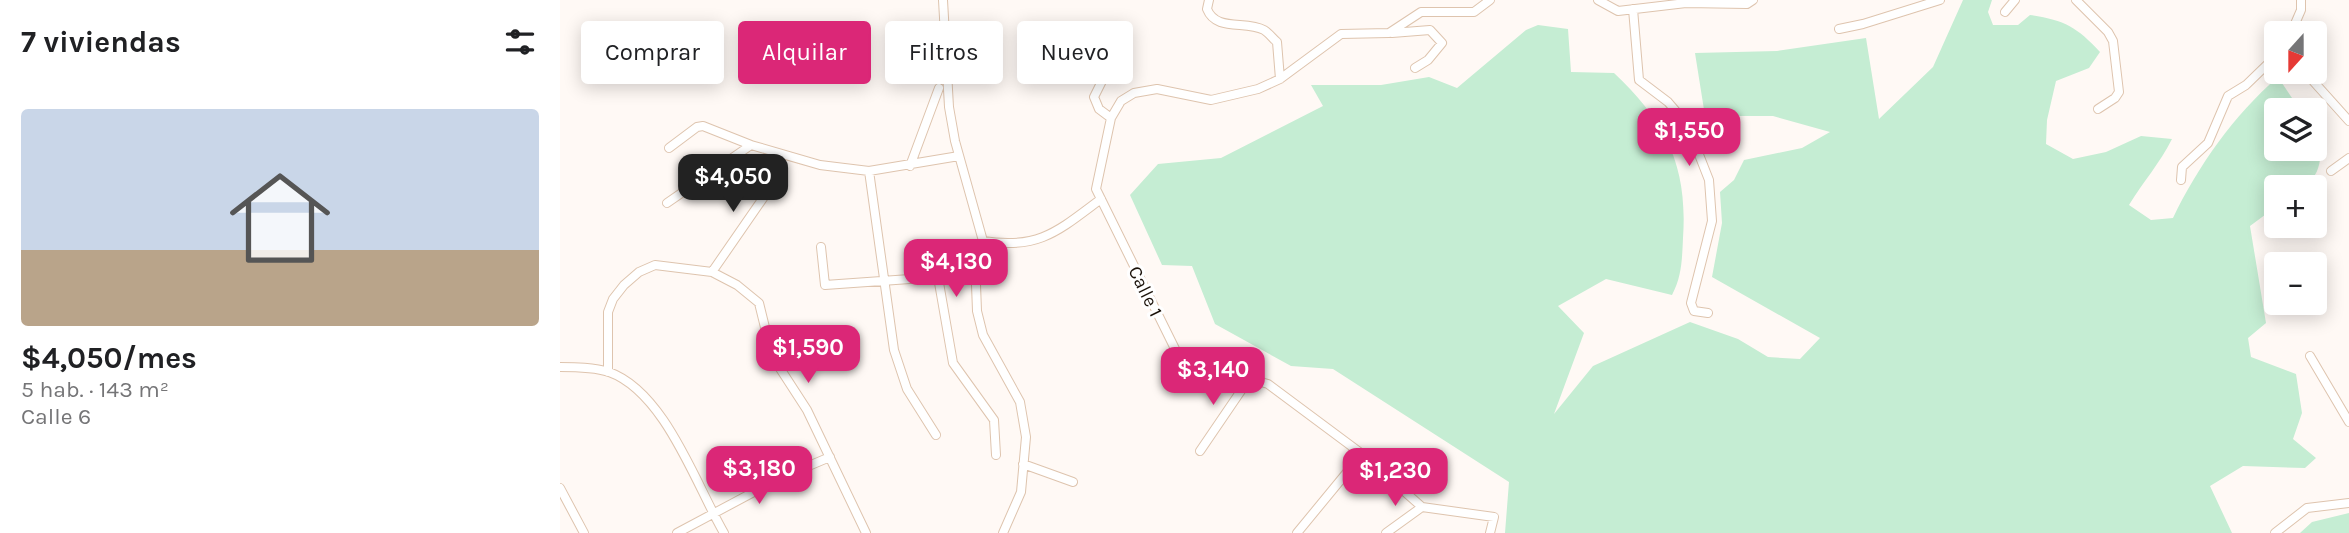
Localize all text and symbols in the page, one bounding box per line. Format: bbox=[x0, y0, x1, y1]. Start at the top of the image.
chip: Comprar bbox=[581, 21, 724, 84]
chip: Alquilar bbox=[738, 21, 871, 84]
chip: Filtros bbox=[885, 21, 1003, 84]
chip: Nuevo bbox=[1017, 21, 1133, 84]
north arrow bbox=[2264, 21, 2328, 84]
map controls bbox=[2264, 21, 2327, 315]
icon: filters bbox=[501, 23, 539, 61]
text: 7 viviendas bbox=[21, 24, 181, 60]
button: layers bbox=[2264, 98, 2327, 161]
pin: $1,550 bbox=[1632, 108, 1746, 168]
text: $1,550 bbox=[1653, 117, 1725, 144]
pin: $4,050 bbox=[676, 154, 790, 214]
icon: home bbox=[217, 155, 343, 281]
text: $4,050 bbox=[694, 163, 772, 190]
button: + bbox=[2264, 175, 2327, 238]
pin: $4,130 bbox=[899, 240, 1013, 299]
text: $4,130 bbox=[920, 248, 992, 275]
button: − bbox=[2264, 252, 2327, 315]
street label: Calle 1 bbox=[1124, 263, 1167, 320]
pin: $1,590 bbox=[751, 326, 865, 385]
text: $1,590 bbox=[772, 334, 844, 361]
text: $4,050/mes bbox=[21, 340, 197, 376]
pin: $3,140 bbox=[1156, 348, 1270, 407]
text: $3,140 bbox=[1177, 356, 1249, 383]
text: 5 hab. · 143 m² bbox=[21, 376, 169, 403]
text: Calle 6 bbox=[21, 403, 91, 430]
pin: $3,180 bbox=[702, 447, 816, 506]
pin: $1,230 bbox=[1338, 448, 1452, 508]
text: $3,180 bbox=[722, 455, 796, 482]
text: $1,230 bbox=[1359, 457, 1431, 484]

